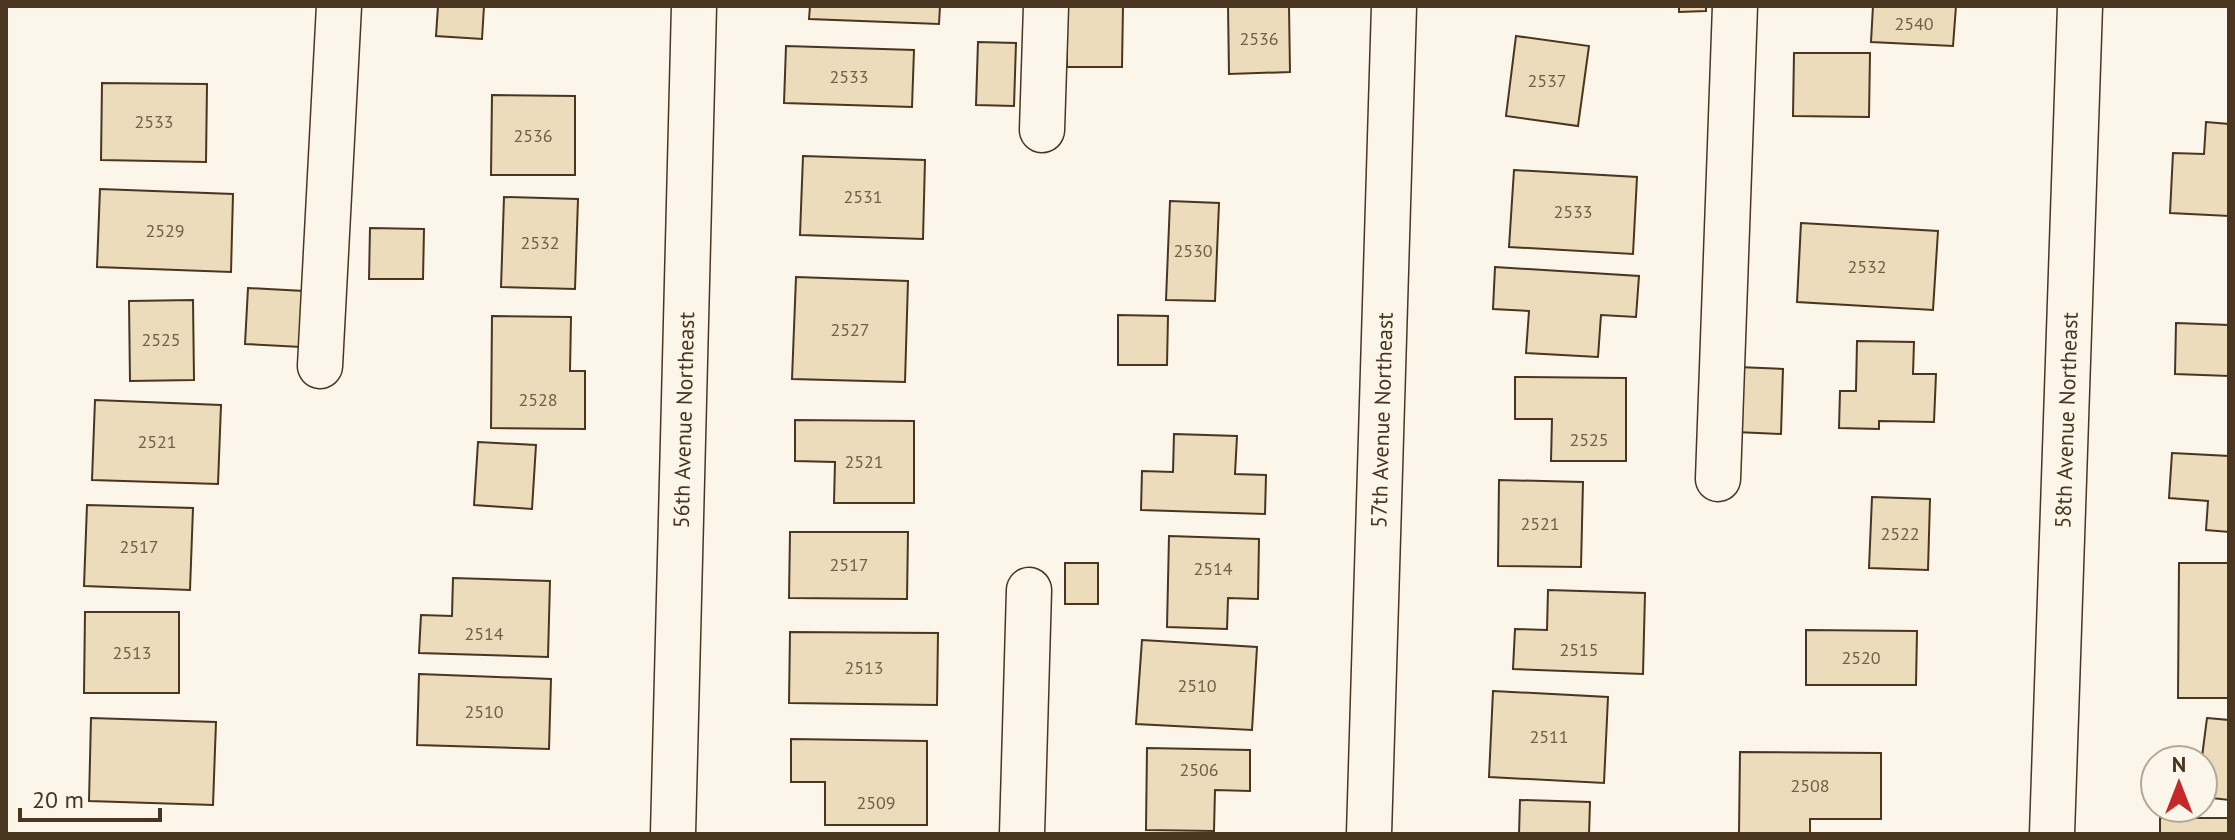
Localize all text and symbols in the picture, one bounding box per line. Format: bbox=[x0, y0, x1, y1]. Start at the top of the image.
house number: 2540 bbox=[1894, 12, 1934, 35]
house number: 2536 bbox=[1239, 27, 1279, 50]
house number: 2533 bbox=[829, 65, 869, 88]
house number: 2537 bbox=[1527, 69, 1567, 92]
house number: 2533 bbox=[134, 110, 174, 133]
house number: 2536 bbox=[513, 124, 553, 147]
house number: 2531 bbox=[843, 185, 883, 208]
house number: 2533 bbox=[1553, 200, 1593, 223]
house number: 2529 bbox=[145, 219, 185, 242]
house number: 2532 bbox=[520, 231, 560, 254]
house number: 2530 bbox=[1173, 239, 1213, 262]
house number: 2532 bbox=[1847, 255, 1887, 278]
street label: 56th Avenue Northeast bbox=[667, 311, 700, 529]
street label: 57th Avenue Northeast bbox=[1364, 311, 1399, 529]
street label: 58th Avenue Northeast bbox=[2048, 311, 2084, 529]
house number: 2527 bbox=[830, 318, 870, 341]
house number: 2525 bbox=[141, 328, 181, 351]
house number: 2528 bbox=[518, 388, 558, 411]
house number: 2525 bbox=[1569, 428, 1609, 451]
house number: 2521 bbox=[137, 430, 177, 453]
house number: 2521 bbox=[844, 450, 884, 473]
house number: 2521 bbox=[1520, 512, 1560, 535]
house number: 2522 bbox=[1880, 522, 1920, 545]
house number: 2517 bbox=[119, 535, 159, 558]
house number: 2517 bbox=[829, 553, 869, 576]
house number: 2514 bbox=[1193, 557, 1233, 580]
house number: 2514 bbox=[464, 622, 504, 645]
house number: 2515 bbox=[1559, 638, 1599, 661]
house number: 2513 bbox=[112, 641, 152, 664]
house number: 2520 bbox=[1841, 646, 1881, 669]
house number: 2513 bbox=[844, 656, 884, 679]
house number: 2510 bbox=[1177, 674, 1217, 697]
house number: 2510 bbox=[464, 700, 504, 723]
house number: 2511 bbox=[1529, 725, 1569, 748]
north arrow bbox=[2139, 744, 2219, 824]
text: N bbox=[2172, 750, 2186, 778]
house number: 2506 bbox=[1179, 758, 1219, 781]
scale bar bbox=[20, 772, 160, 822]
house number: 2508 bbox=[1790, 774, 1830, 797]
text: 20 m bbox=[32, 784, 84, 815]
house number: 2509 bbox=[856, 791, 896, 814]

